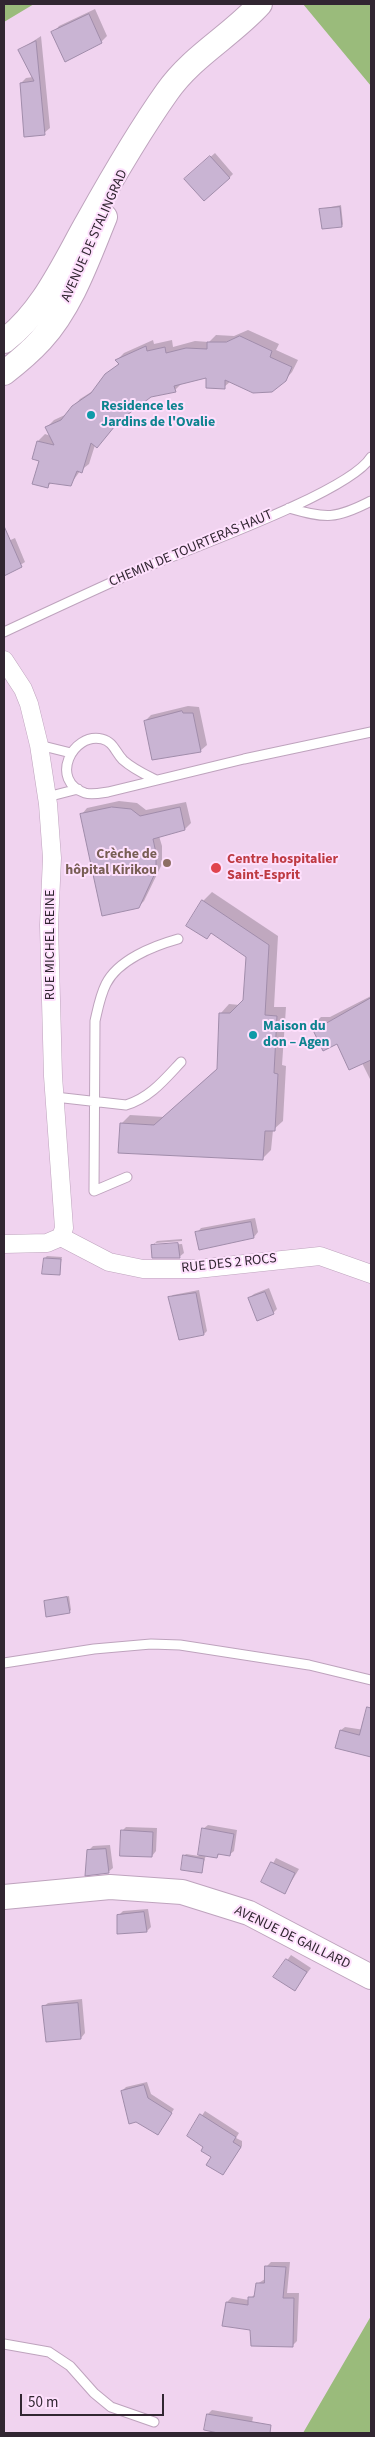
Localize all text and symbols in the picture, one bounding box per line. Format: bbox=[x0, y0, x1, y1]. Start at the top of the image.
street label: AVENUE DE STALINGRAD bbox=[58, 167, 132, 305]
place label: Residence les Jardins de l'Ovalie bbox=[101, 399, 215, 432]
marker: Residence les Jardins de l'Ovalie bbox=[85, 409, 97, 421]
street label: CHEMIN DE TOURTERAS HAUT bbox=[107, 507, 275, 591]
place label: Crèche de hôpital Kirikou bbox=[65, 847, 157, 880]
place label: Centre hospitalier Saint-Esprit bbox=[227, 852, 338, 884]
marker: Crèche de hôpital Kirikou bbox=[161, 857, 173, 869]
marker: Centre hospitalier Saint-Esprit bbox=[209, 861, 223, 875]
street label: RUE MICHEL REINE bbox=[43, 890, 59, 1000]
place label: Maison du don – Agen bbox=[263, 1019, 330, 1052]
marker: Maison du don – Agen bbox=[247, 1029, 259, 1041]
street label: RUE DES 2 ROCS bbox=[181, 1251, 277, 1277]
street label: AVENUE DE GAILLARD bbox=[231, 1903, 353, 1973]
scale bar bbox=[22, 2384, 166, 2416]
text: 50 m bbox=[28, 2392, 58, 2413]

